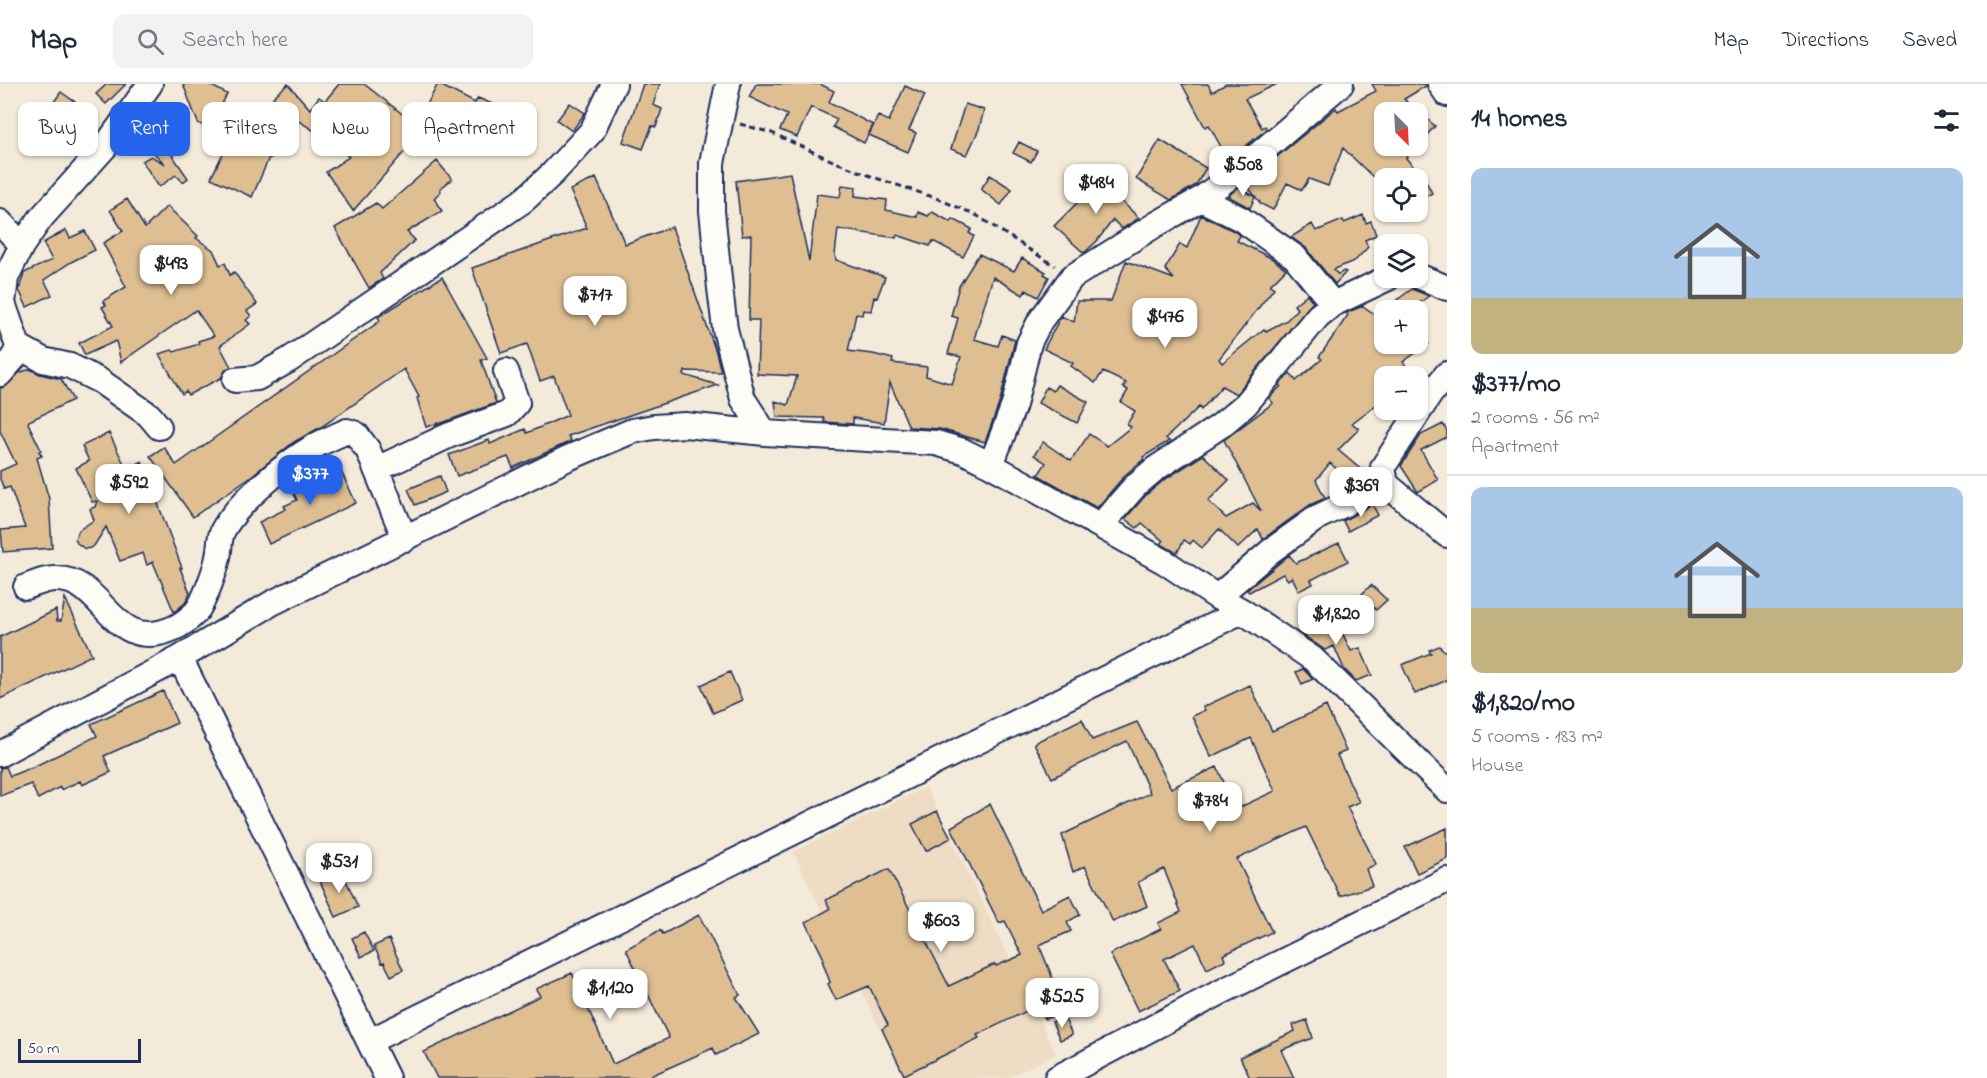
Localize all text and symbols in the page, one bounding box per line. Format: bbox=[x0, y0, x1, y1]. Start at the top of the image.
search box bbox=[113, 14, 533, 68]
text: Map bbox=[30, 21, 77, 62]
icon: search bbox=[134, 25, 167, 58]
text: Search here bbox=[182, 25, 288, 57]
text: Map bbox=[1713, 26, 1749, 56]
text: Directions bbox=[1782, 26, 1869, 56]
text: Saved bbox=[1902, 26, 1957, 56]
text: 14 homes bbox=[1471, 101, 1567, 139]
chip: Buy bbox=[18, 102, 98, 156]
chip: Rent bbox=[110, 102, 190, 156]
chip: Filters bbox=[202, 102, 299, 156]
chip: New bbox=[311, 102, 390, 156]
chip: Apartment bbox=[402, 102, 537, 156]
north arrow bbox=[1374, 102, 1428, 156]
map controls bbox=[1374, 102, 1428, 420]
icon: filters bbox=[1930, 104, 1963, 137]
pin: $508 bbox=[1207, 146, 1279, 197]
text: $508 bbox=[1223, 151, 1263, 180]
pin: $484 bbox=[1060, 164, 1132, 215]
button: locate bbox=[1374, 168, 1428, 222]
text: $484 bbox=[1078, 169, 1114, 198]
icon: home bbox=[1663, 207, 1771, 315]
button: layers bbox=[1374, 234, 1428, 288]
pin: $493 bbox=[135, 245, 207, 296]
text: $493 bbox=[154, 250, 188, 279]
pin: $717 bbox=[559, 276, 631, 327]
text: $717 bbox=[578, 281, 612, 310]
pin: $476 bbox=[1129, 298, 1201, 349]
button: + bbox=[1374, 300, 1428, 354]
text: $476 bbox=[1146, 303, 1184, 332]
button: − bbox=[1374, 366, 1428, 420]
text: $377/mo bbox=[1471, 366, 1561, 404]
text: 2 rooms · 56 m² bbox=[1471, 404, 1600, 433]
text: Apartment bbox=[1471, 433, 1559, 462]
pin: $377 bbox=[274, 455, 346, 506]
text: $377 bbox=[292, 460, 328, 489]
pin: $592 bbox=[93, 464, 165, 515]
pin: $369 bbox=[1325, 467, 1397, 518]
text: $592 bbox=[109, 469, 149, 498]
text: $369 bbox=[1343, 472, 1379, 501]
icon: home bbox=[1663, 526, 1771, 634]
pin: $1,820 bbox=[1287, 595, 1385, 646]
text: $1,820 bbox=[1312, 600, 1360, 629]
text: $1,820/mo bbox=[1471, 685, 1575, 723]
text: 5 rooms · 183 m² bbox=[1471, 723, 1603, 752]
text: House bbox=[1471, 752, 1524, 781]
pin: $784 bbox=[1174, 782, 1246, 833]
text: $784 bbox=[1192, 787, 1228, 816]
pin: $531 bbox=[303, 843, 375, 894]
text: $531 bbox=[320, 848, 358, 877]
pin: $603 bbox=[905, 902, 977, 953]
text: $603 bbox=[922, 907, 960, 936]
pin: $1,120 bbox=[561, 969, 659, 1020]
text: $1,120 bbox=[587, 974, 633, 1003]
pin: $525 bbox=[1026, 978, 1098, 1029]
text: $525 bbox=[1040, 983, 1084, 1012]
scale bar bbox=[18, 1036, 141, 1064]
text: 50 m bbox=[27, 1037, 59, 1061]

